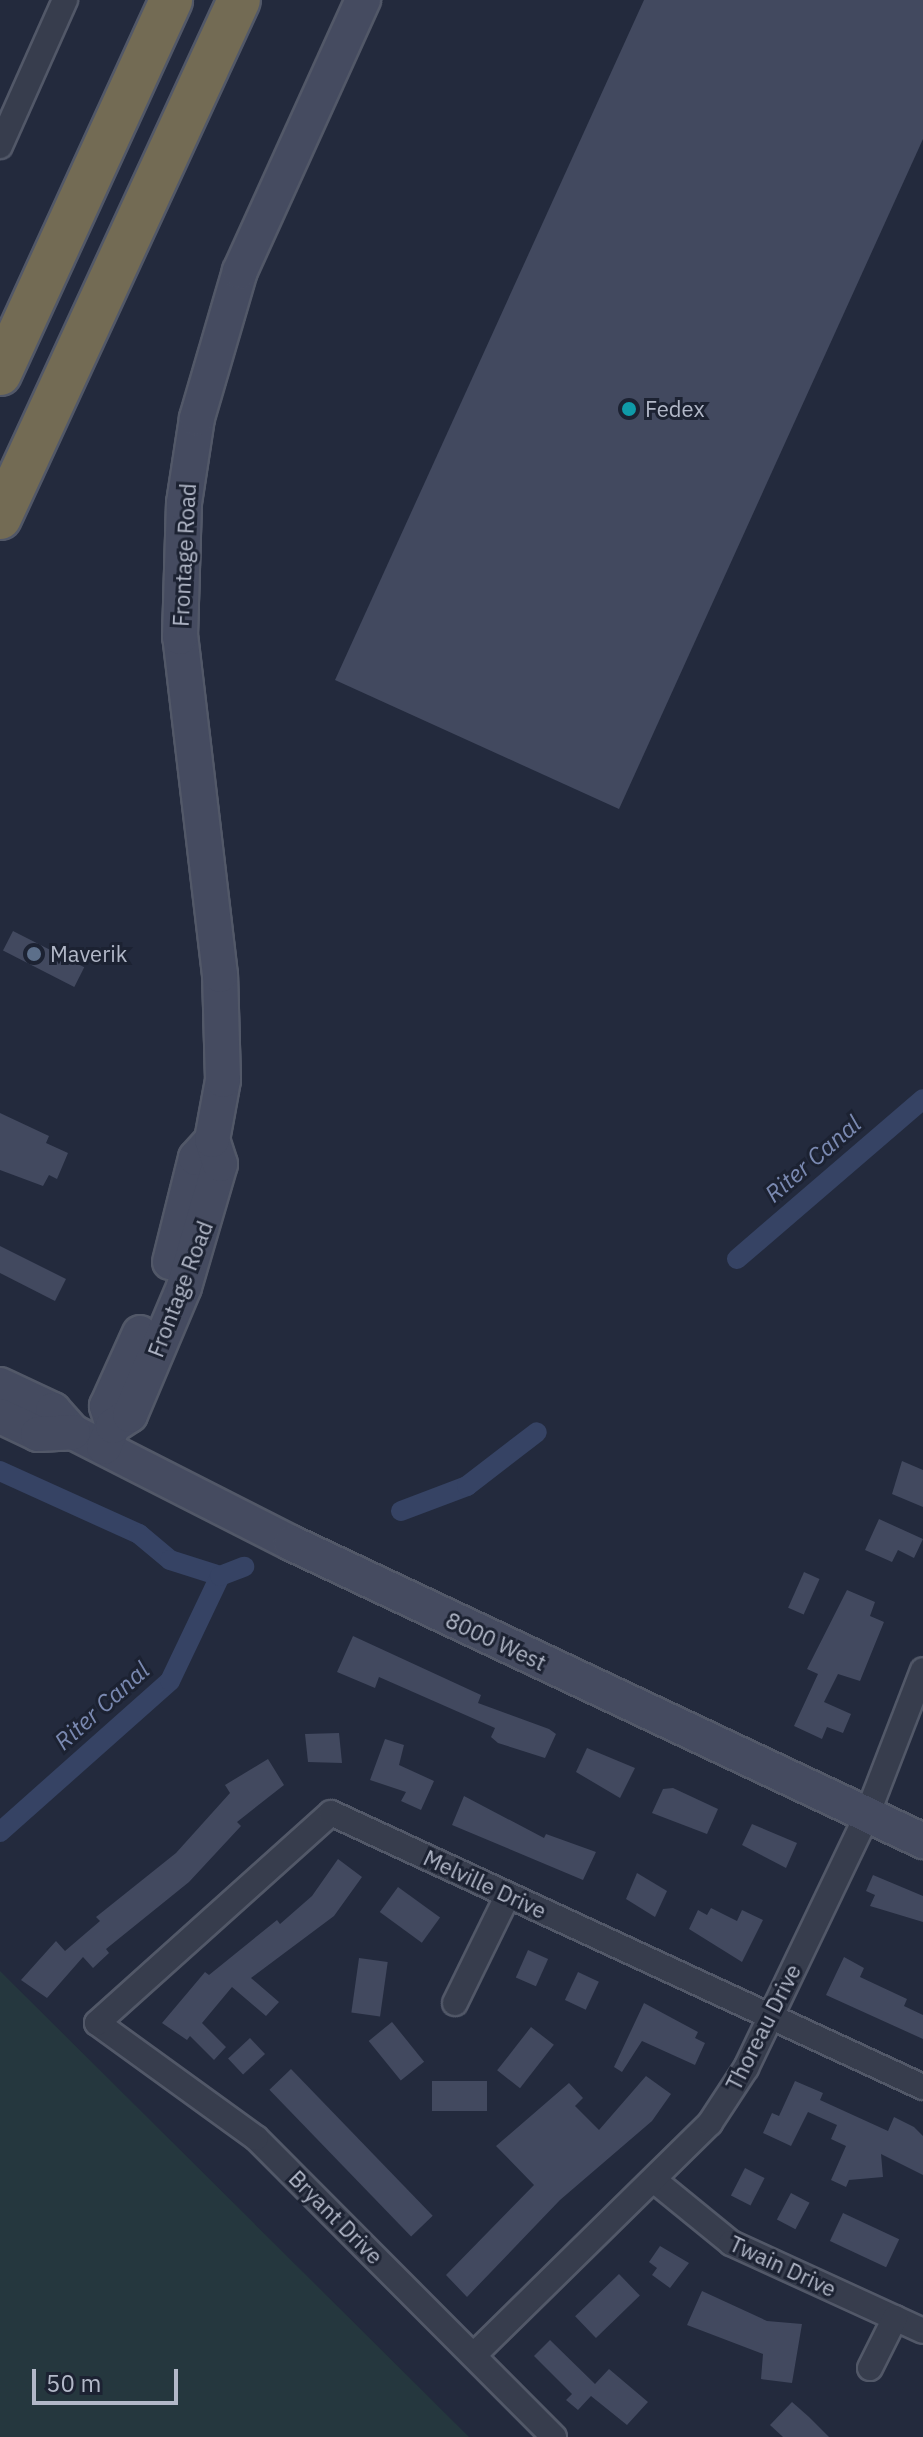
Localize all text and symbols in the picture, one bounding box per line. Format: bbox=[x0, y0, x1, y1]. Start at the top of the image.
place label: Fedex bbox=[645, 396, 705, 422]
marker: Fedex bbox=[620, 400, 638, 418]
street label: Frontage Road bbox=[167, 483, 201, 627]
place label: Maverik bbox=[50, 941, 127, 967]
marker: Maverik bbox=[25, 945, 43, 963]
water label: Riter Canal bbox=[759, 1110, 867, 1208]
street label: Frontage Road bbox=[142, 1217, 218, 1361]
street label: 8000 West bbox=[442, 1606, 550, 1676]
water label: Riter Canal bbox=[49, 1656, 155, 1756]
street label: Melville Drive bbox=[420, 1844, 550, 1924]
street label: Thoreau Drive bbox=[720, 1960, 806, 2094]
street label: Bryant Drive bbox=[284, 2165, 388, 2269]
street label: Twain Drive bbox=[726, 2230, 840, 2302]
scale bar bbox=[36, 2353, 182, 2403]
text: 50 m bbox=[46, 2367, 101, 2399]

